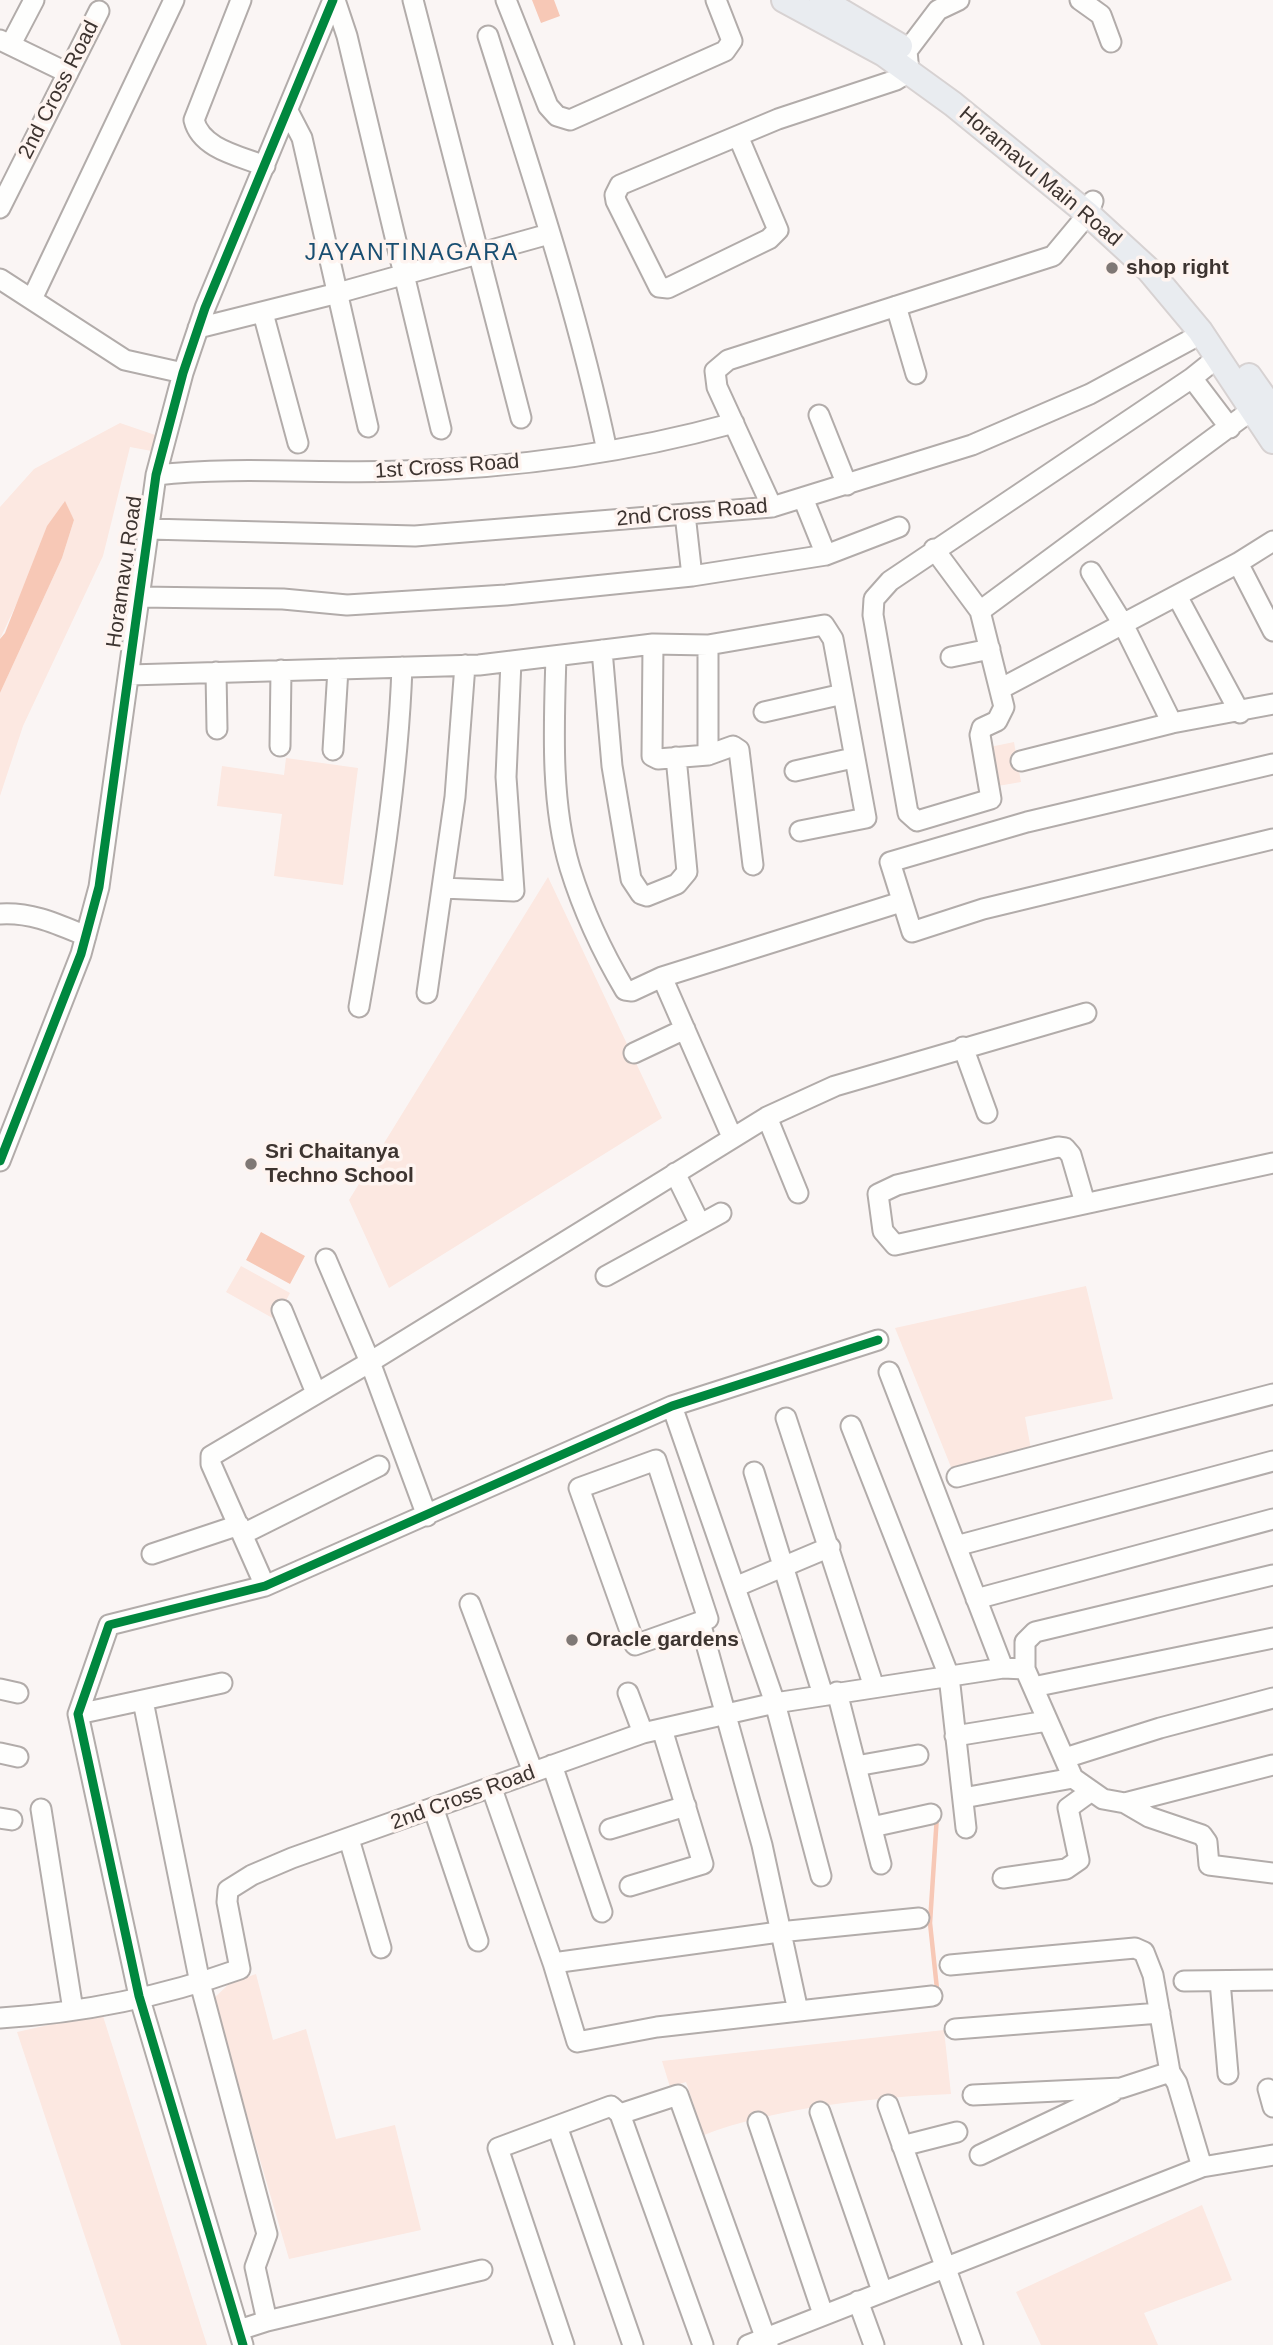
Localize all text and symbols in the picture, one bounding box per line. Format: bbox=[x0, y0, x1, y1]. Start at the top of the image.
street label: 2nd Cross Road bbox=[13, 17, 105, 163]
street label: Horamavu Main Road bbox=[954, 102, 1126, 252]
district label: JAYANTINAGARA bbox=[306, 240, 518, 268]
place label: shop right bbox=[1126, 255, 1229, 281]
marker: shop right bbox=[1104, 260, 1120, 276]
street label: 1st Cross Road bbox=[374, 449, 520, 485]
street label: 2nd Cross Road bbox=[615, 494, 769, 532]
street label: Horamavu Road bbox=[102, 495, 148, 649]
place label: Sri Chaitanya Techno School bbox=[265, 1139, 414, 1189]
marker: Sri Chaitanya Techno School bbox=[243, 1156, 259, 1172]
place label: Oracle gardens bbox=[586, 1627, 739, 1653]
marker: Oracle gardens bbox=[564, 1632, 580, 1648]
street label: 2nd Cross Road bbox=[387, 1760, 539, 1836]

